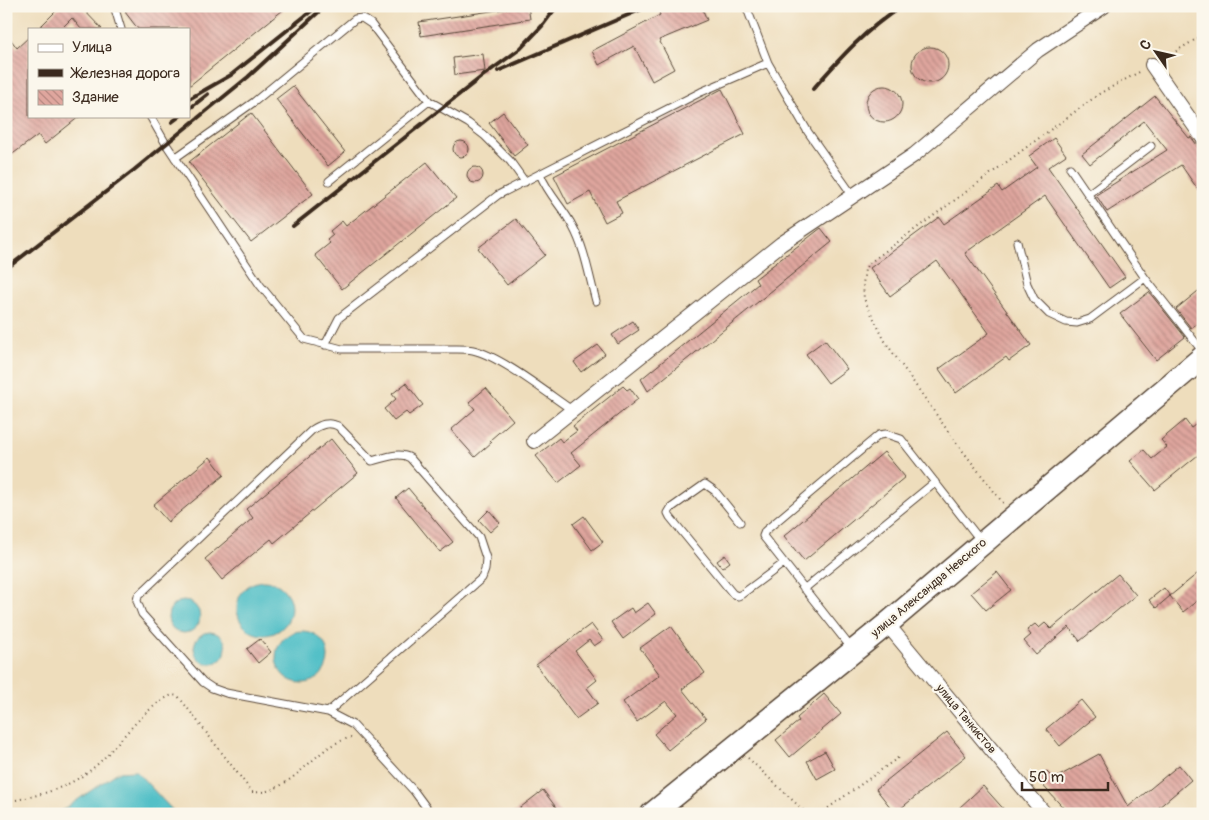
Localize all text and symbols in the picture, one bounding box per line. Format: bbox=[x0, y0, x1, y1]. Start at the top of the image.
legend bbox=[28, 28, 190, 118]
north arrow bbox=[1132, 28, 1182, 78]
text: С bbox=[1136, 36, 1155, 53]
text: Улица bbox=[72, 38, 112, 57]
text: Железная дорога bbox=[70, 64, 180, 83]
text: Здание bbox=[72, 88, 119, 107]
street label: улица Александра Невского bbox=[867, 535, 990, 641]
street label: улица Танкистов bbox=[932, 680, 1000, 757]
scale bar bbox=[1022, 760, 1108, 792]
text: 50 m bbox=[1029, 768, 1064, 787]

